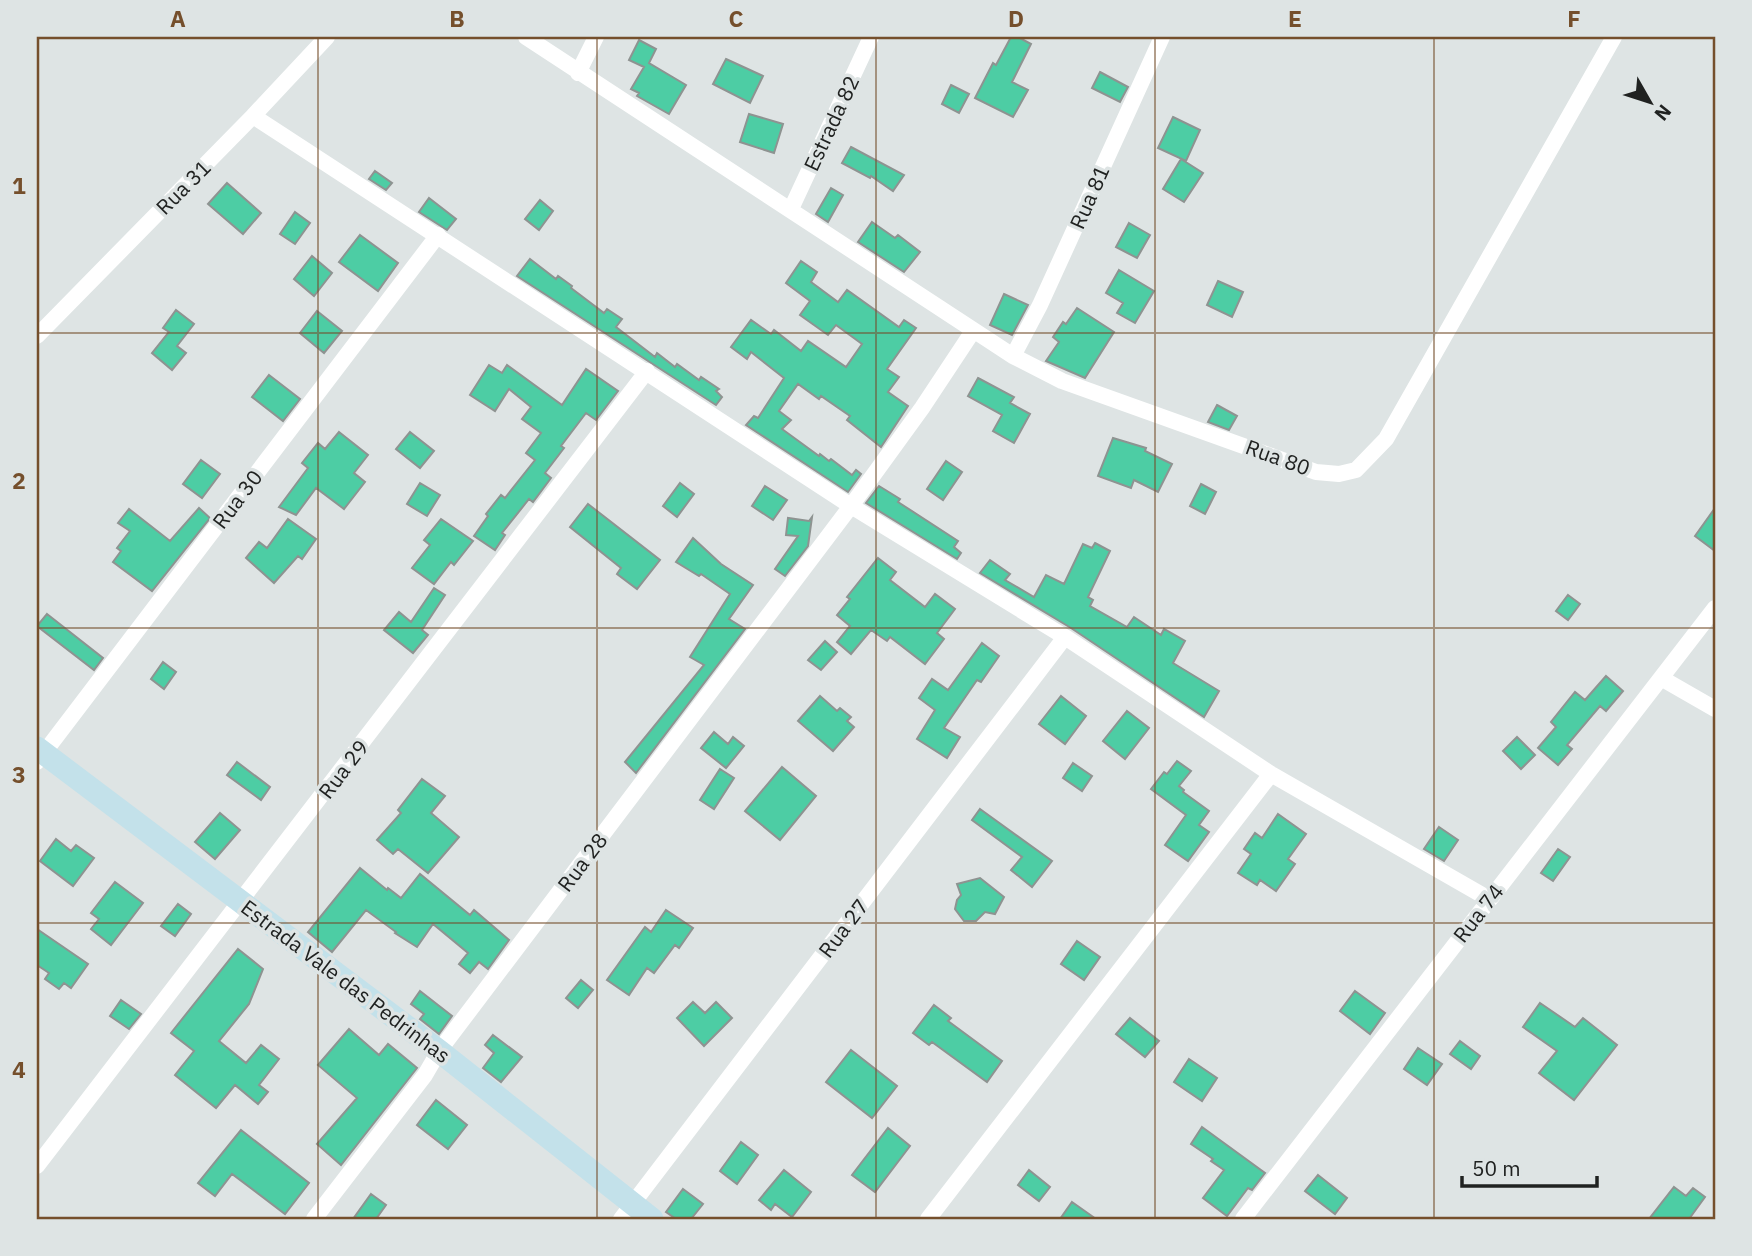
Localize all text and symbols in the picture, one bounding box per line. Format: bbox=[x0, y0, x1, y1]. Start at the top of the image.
text: A bbox=[170, 3, 186, 33]
text: B bbox=[449, 3, 465, 33]
text: C bbox=[729, 3, 744, 33]
text: D bbox=[1008, 3, 1024, 33]
text: E bbox=[1288, 3, 1302, 33]
text: F bbox=[1567, 3, 1581, 33]
north arrow bbox=[1616, 66, 1686, 136]
street label: Estrada 82 bbox=[797, 71, 865, 175]
text: N bbox=[1650, 100, 1677, 126]
street label: Rua 31 bbox=[150, 154, 216, 220]
street label: Rua 81 bbox=[1063, 161, 1115, 233]
text: 1 bbox=[12, 170, 26, 200]
street label: Rua 80 bbox=[1242, 432, 1314, 482]
street label: Rua 30 bbox=[206, 464, 268, 534]
text: 2 bbox=[12, 465, 26, 495]
street label: Rua 29 bbox=[312, 734, 374, 804]
text: 3 bbox=[12, 759, 26, 789]
street label: Rua 28 bbox=[551, 827, 613, 897]
street label: Rua 74 bbox=[1446, 878, 1510, 948]
street label: Estrada Vale das Pedrinhas bbox=[236, 893, 456, 1069]
street label: Rua 27 bbox=[812, 893, 874, 963]
text: 4 bbox=[12, 1054, 26, 1084]
scale bar bbox=[1462, 1144, 1596, 1188]
text: 50 m bbox=[1472, 1154, 1521, 1182]

